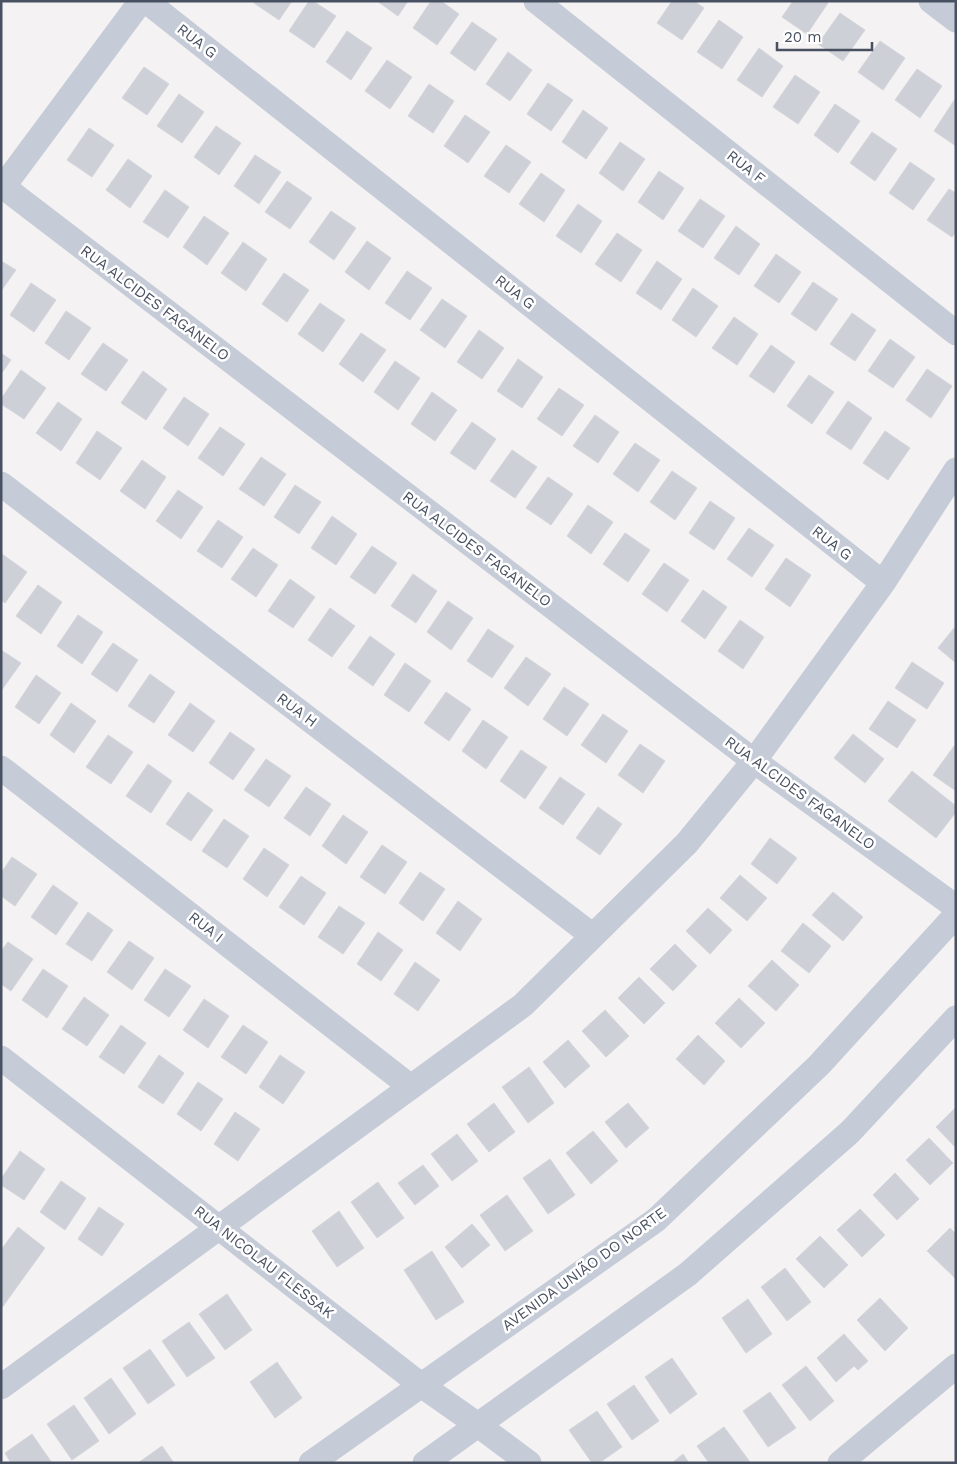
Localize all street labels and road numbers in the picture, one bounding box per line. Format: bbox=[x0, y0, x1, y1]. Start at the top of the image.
street label: RUA G bbox=[174, 20, 220, 62]
street label: RUA F bbox=[723, 146, 769, 188]
street label: RUA ALCIDES FAGANELO bbox=[77, 241, 233, 365]
street label: RUA G bbox=[492, 271, 538, 313]
street label: RUA ALCIDES FAGANELO bbox=[399, 487, 555, 611]
street label: RUA G bbox=[809, 522, 855, 564]
street label: RUA H bbox=[273, 689, 321, 731]
street label: RUA ALCIDES FAGANELO bbox=[721, 732, 879, 854]
street label: RUA I bbox=[185, 908, 227, 946]
street label: RUA NICOLAU FLESSAK bbox=[191, 1202, 338, 1322]
street label: AVENIDA UNIÃO DO NORTE bbox=[498, 1203, 670, 1335]

